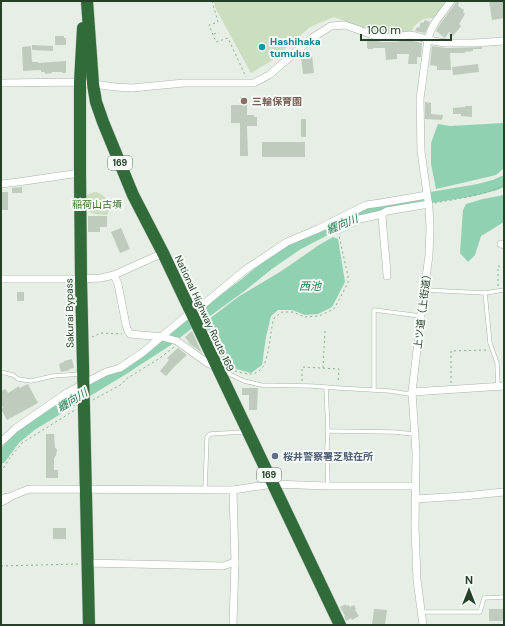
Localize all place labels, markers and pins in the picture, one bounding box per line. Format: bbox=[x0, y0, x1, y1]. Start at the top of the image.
place label: Hashihaka tumulus bbox=[270, 35, 321, 60]
marker: Hashihaka tumulus bbox=[257, 42, 267, 52]
place label: 三輪保育園 bbox=[252, 95, 302, 108]
marker: 三輪保育園 bbox=[239, 96, 249, 106]
place label: 桜井警察署芝駐在所 bbox=[283, 450, 373, 463]
marker: 桜井警察署芝駐在所 bbox=[270, 451, 280, 461]

